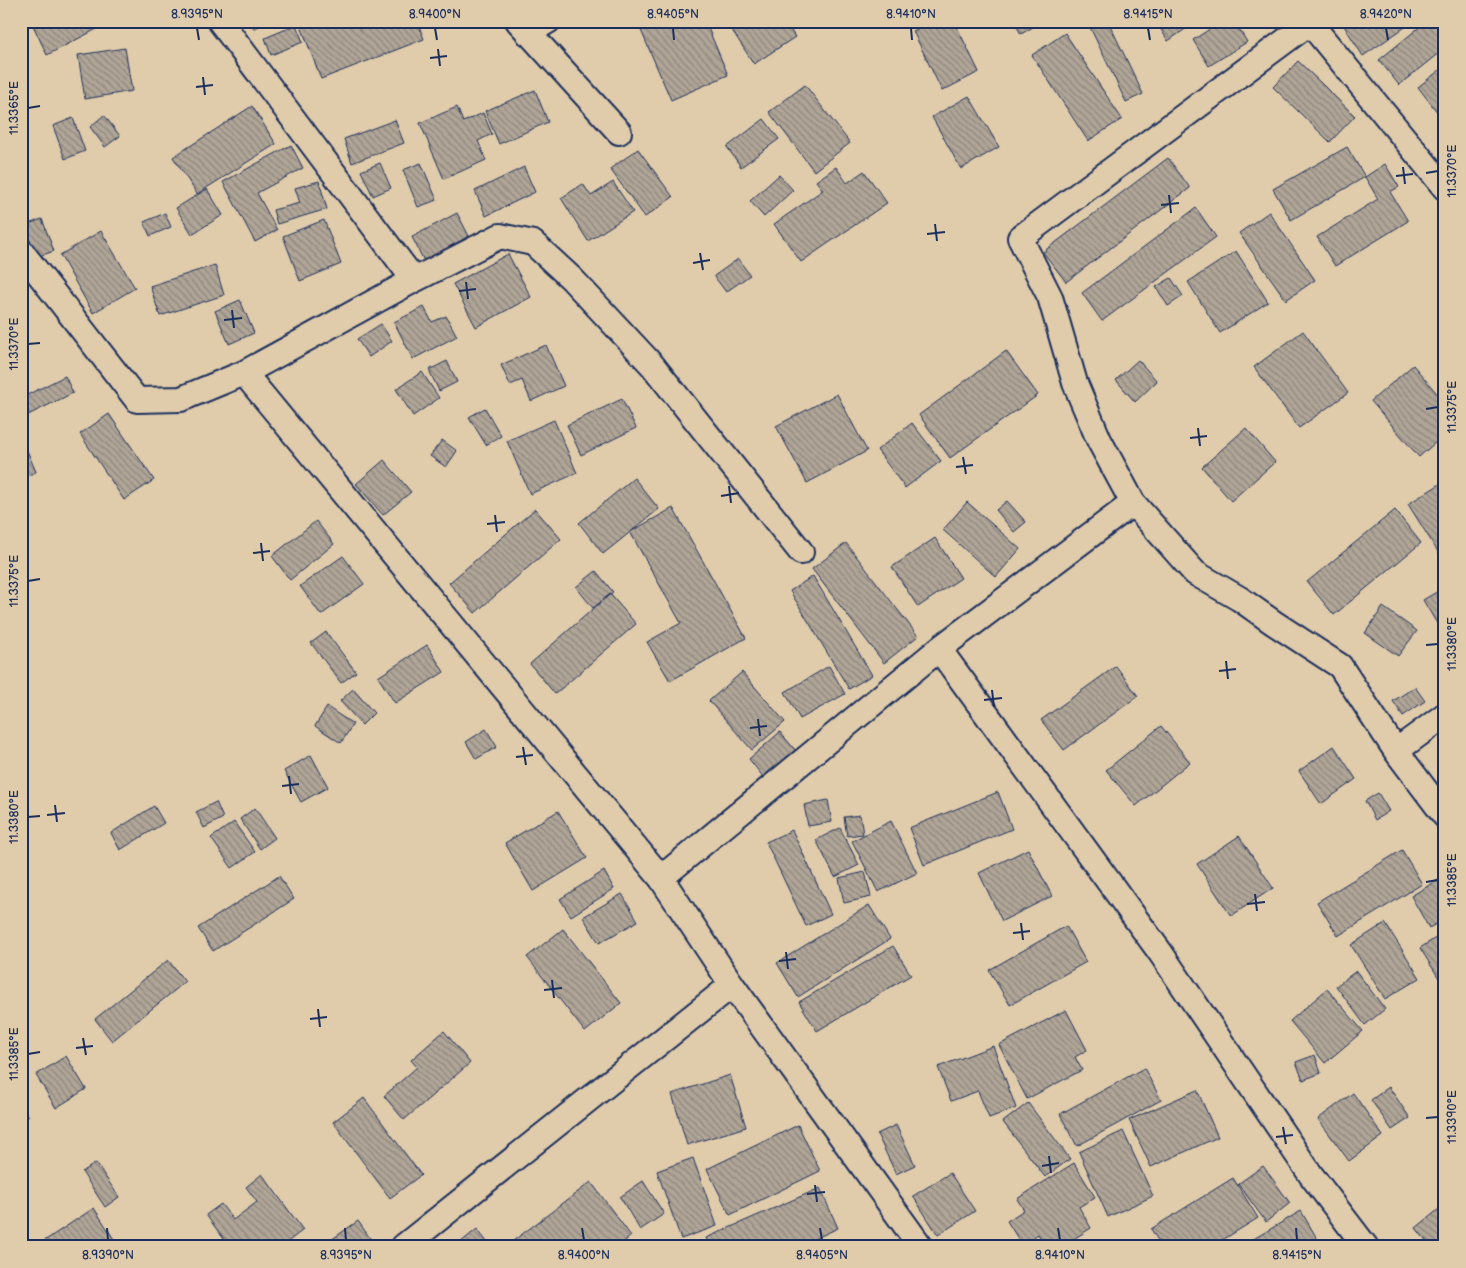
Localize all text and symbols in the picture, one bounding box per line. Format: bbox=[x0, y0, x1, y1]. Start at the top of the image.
text: 8.9395°N bbox=[171, 7, 223, 22]
text: 8.9400°N bbox=[409, 7, 461, 22]
text: 8.9405°N bbox=[647, 7, 699, 22]
text: 8.9410°N bbox=[886, 7, 936, 22]
text: 8.9415°N bbox=[1123, 7, 1173, 22]
text: 8.9420°N bbox=[1360, 7, 1412, 22]
text: 11.3365°E bbox=[7, 81, 22, 135]
text: 11.3370°E bbox=[1445, 145, 1460, 197]
text: 11.3370°E bbox=[7, 318, 22, 370]
text: 11.3375°E bbox=[1445, 381, 1460, 433]
text: 11.3375°E bbox=[7, 555, 22, 607]
text: 11.3380°E bbox=[1445, 617, 1460, 671]
text: 11.3380°E bbox=[7, 790, 22, 844]
text: 11.3385°E bbox=[1445, 853, 1460, 907]
text: 11.3385°E bbox=[7, 1027, 22, 1081]
text: 11.3390°E bbox=[1445, 1090, 1460, 1144]
text: 8.9390°N bbox=[82, 1248, 134, 1263]
text: 8.9395°N bbox=[320, 1248, 372, 1263]
text: 8.9400°N bbox=[558, 1248, 610, 1263]
text: 8.9405°N bbox=[796, 1248, 848, 1263]
text: 8.9410°N bbox=[1035, 1248, 1085, 1263]
text: 8.9415°N bbox=[1272, 1248, 1322, 1263]

